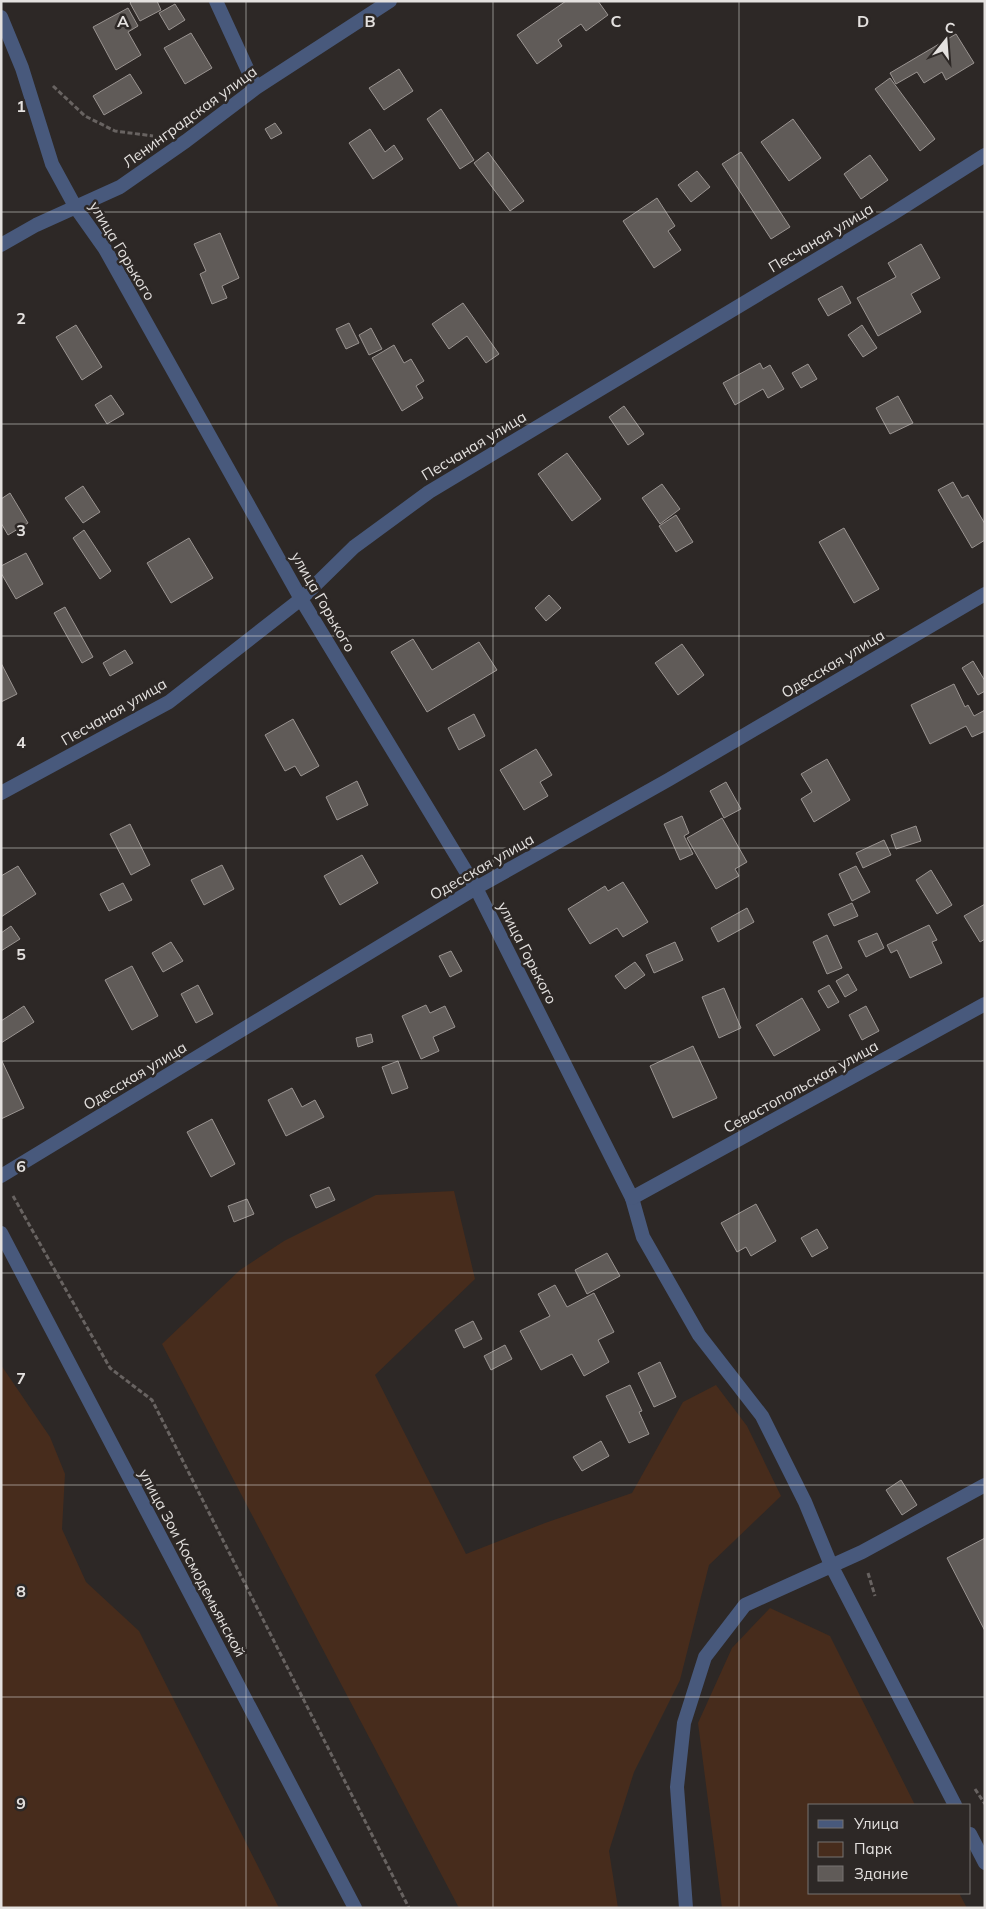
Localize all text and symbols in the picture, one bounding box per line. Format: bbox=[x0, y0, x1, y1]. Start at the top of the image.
text: A bbox=[117, 11, 129, 31]
text: B bbox=[364, 11, 376, 31]
text: C bbox=[611, 11, 622, 31]
text: D bbox=[857, 11, 869, 31]
north arrow bbox=[921, 15, 971, 65]
text: С bbox=[943, 18, 957, 38]
street label: Ленинградская улица bbox=[119, 61, 261, 172]
text: 1 bbox=[16, 96, 26, 116]
street label: улица Горького bbox=[85, 198, 160, 304]
street label: Песчаная улица bbox=[765, 199, 877, 276]
text: 2 bbox=[16, 308, 26, 328]
street label: Песчаная улица bbox=[418, 407, 530, 484]
text: 3 bbox=[16, 520, 26, 540]
street label: улица Горького bbox=[287, 548, 360, 655]
street label: Одесская улица bbox=[778, 625, 888, 702]
street label: Песчаная улица bbox=[57, 674, 170, 750]
text: 4 bbox=[16, 732, 26, 752]
street label: Одесская улица bbox=[426, 829, 537, 904]
street label: улица Горького bbox=[493, 898, 561, 1007]
text: 5 bbox=[16, 944, 26, 964]
street label: Севастопольская улица bbox=[720, 1036, 882, 1137]
street label: Одесская улица bbox=[80, 1037, 190, 1114]
text: 6 bbox=[16, 1156, 26, 1176]
text: 7 bbox=[16, 1368, 26, 1388]
street label: улица Зои Космодемьянской bbox=[135, 1465, 250, 1660]
text: 8 bbox=[16, 1581, 26, 1601]
text: 9 bbox=[16, 1793, 26, 1813]
legend bbox=[808, 1804, 971, 1894]
text: Улица bbox=[853, 1814, 899, 1833]
text: Парк bbox=[854, 1839, 893, 1858]
text: Здание bbox=[854, 1864, 908, 1883]

